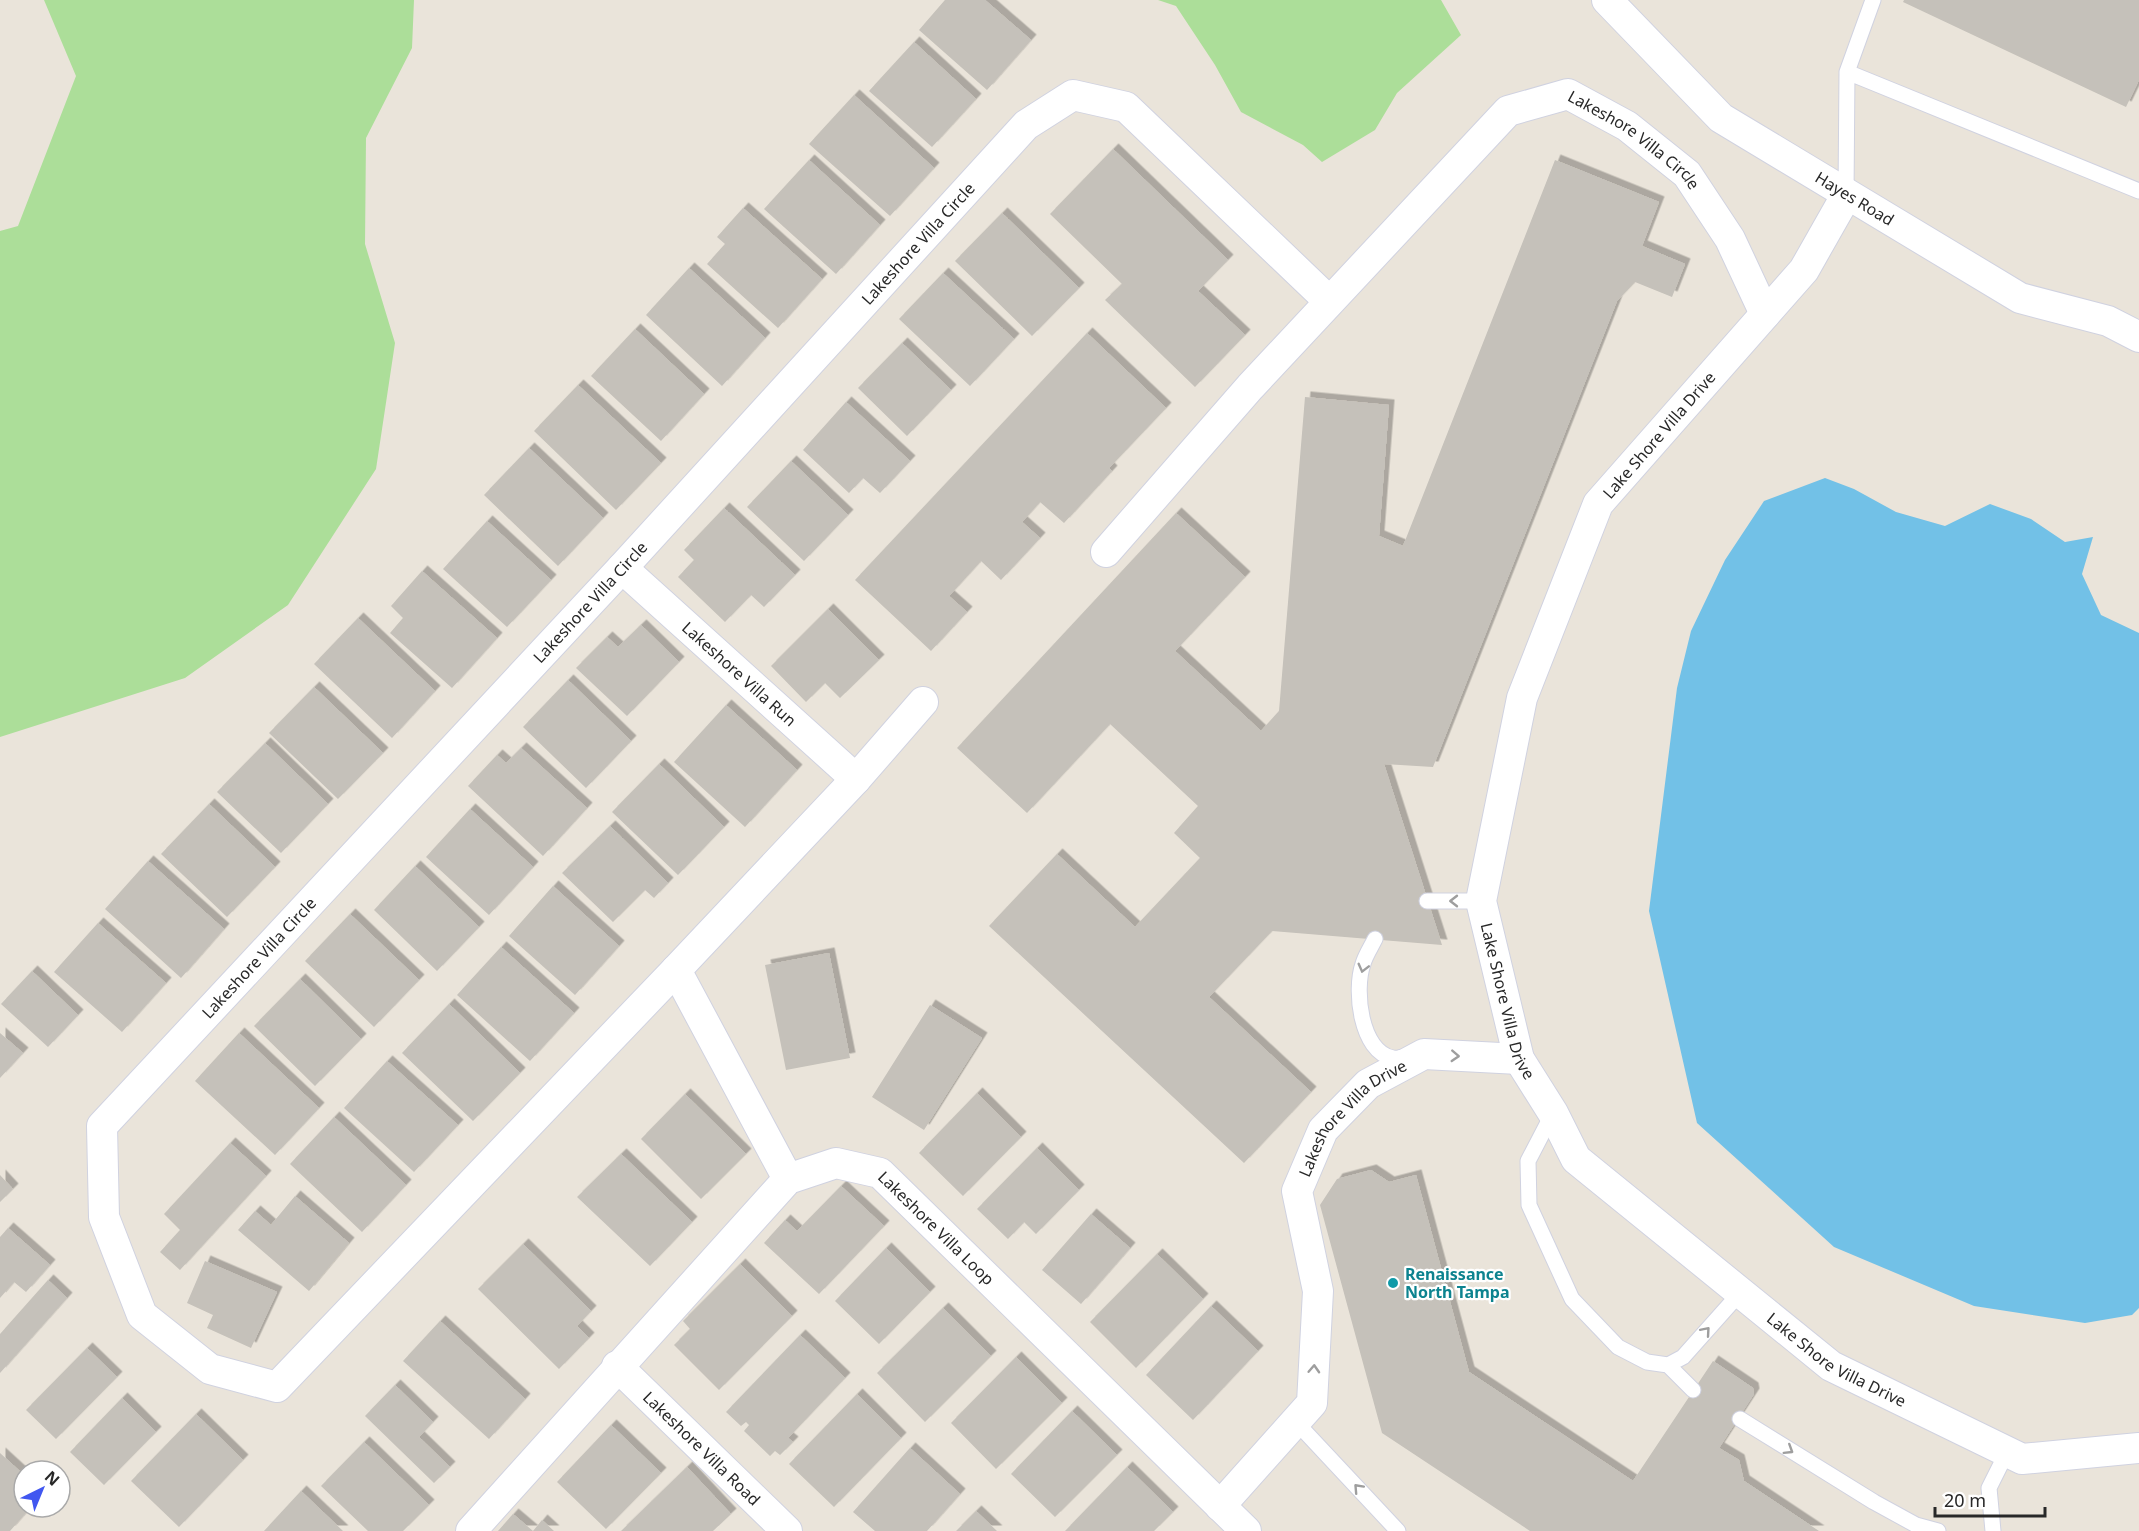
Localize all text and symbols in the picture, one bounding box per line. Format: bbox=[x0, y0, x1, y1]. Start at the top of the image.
street label: Lakeshore Villa Circle bbox=[1564, 85, 1705, 193]
street label: Hayes Road bbox=[1811, 166, 1898, 231]
street label: Lakeshore Villa Circle bbox=[857, 178, 979, 309]
street label: Lake Shore Villa Drive bbox=[1598, 367, 1720, 503]
street label: Lakeshore Villa Circle bbox=[528, 537, 652, 668]
street label: Lakeshore Villa Run bbox=[678, 617, 801, 731]
street label: Lakeshore Villa Circle bbox=[197, 892, 321, 1023]
one-way arrow bbox=[1450, 895, 1459, 907]
street label: Lake Shore Villa Drive bbox=[1476, 921, 1540, 1084]
one-way arrow bbox=[1358, 963, 1371, 973]
one-way arrow bbox=[1450, 1049, 1459, 1062]
street label: Lakeshore Villa Drive bbox=[1293, 1054, 1410, 1180]
street label: Lakeshore Villa Loop bbox=[873, 1166, 999, 1290]
place label: Renaissance North Tampa bbox=[1405, 1263, 1510, 1303]
marker: Renaissance North Tampa bbox=[1386, 1276, 1400, 1290]
street label: Lake Shore Villa Drive bbox=[1762, 1307, 1910, 1412]
one-way arrow bbox=[1699, 1327, 1710, 1338]
one-way arrow bbox=[1307, 1365, 1320, 1374]
street label: Lakeshore Villa Road bbox=[638, 1386, 765, 1510]
one-way arrow bbox=[1783, 1442, 1794, 1453]
north arrow bbox=[12, 1459, 72, 1519]
text: N bbox=[40, 1466, 64, 1491]
scale bar bbox=[1935, 1480, 2044, 1518]
one-way arrow bbox=[1354, 1484, 1365, 1495]
text: 20 m bbox=[1944, 1488, 1986, 1512]

